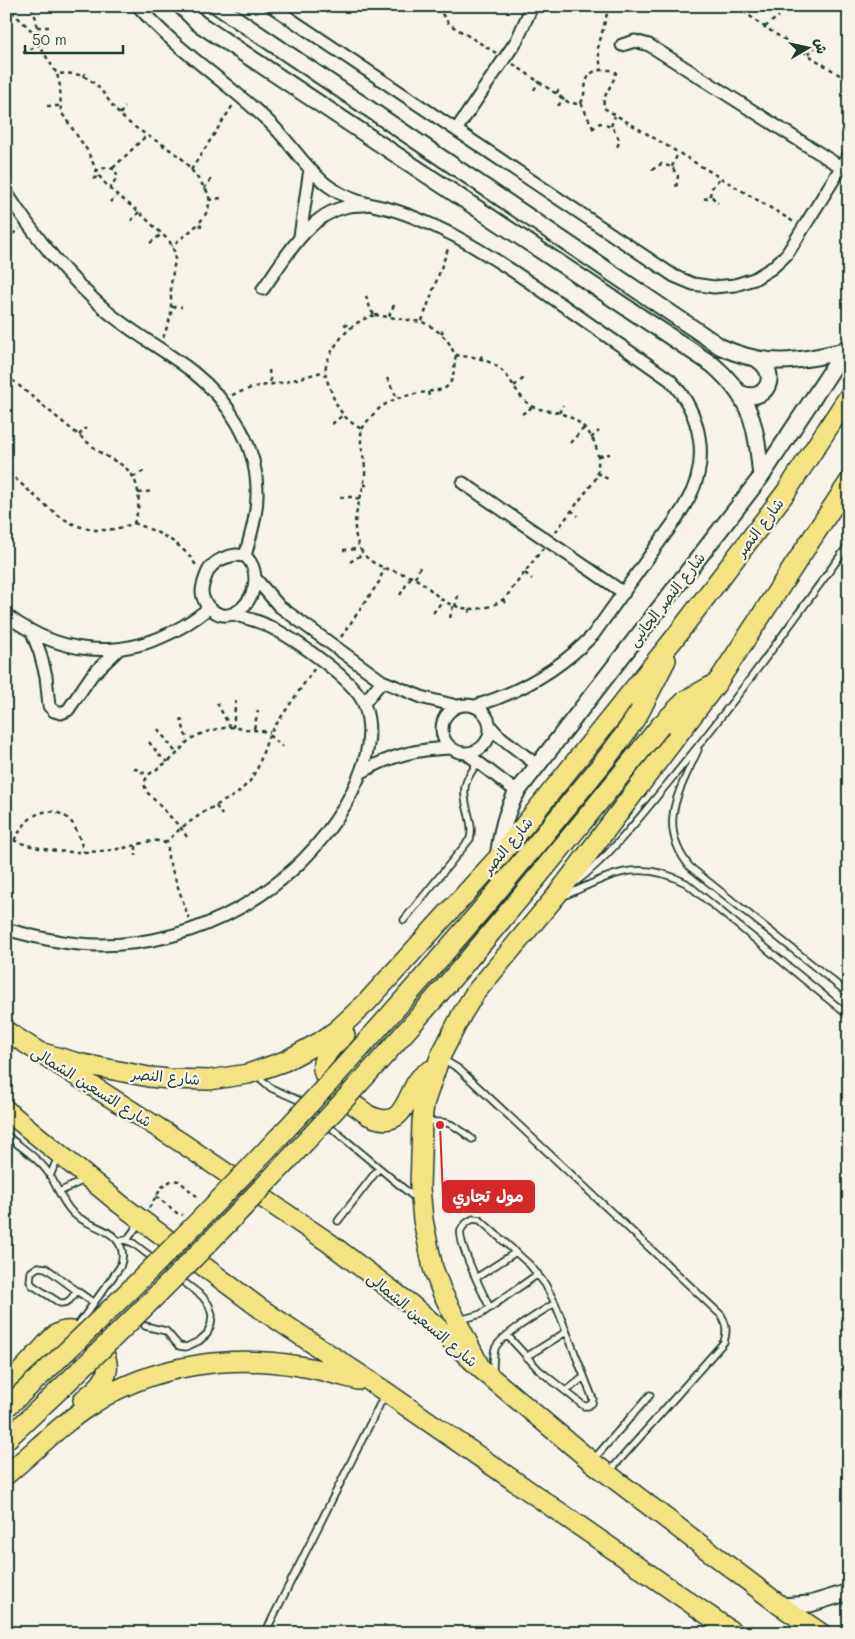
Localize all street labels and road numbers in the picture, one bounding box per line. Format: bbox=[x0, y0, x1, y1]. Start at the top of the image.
street label: شارع النصر bbox=[729, 494, 788, 563]
street label: شارع النصر الجانبى bbox=[623, 548, 710, 651]
street label: شارع النصر bbox=[476, 812, 537, 880]
street label: شارع التسعين الشمالى bbox=[28, 1041, 156, 1132]
street label: شارع النصر bbox=[129, 1063, 201, 1090]
street label: شارع التسعين الشمالى bbox=[363, 1267, 482, 1372]

